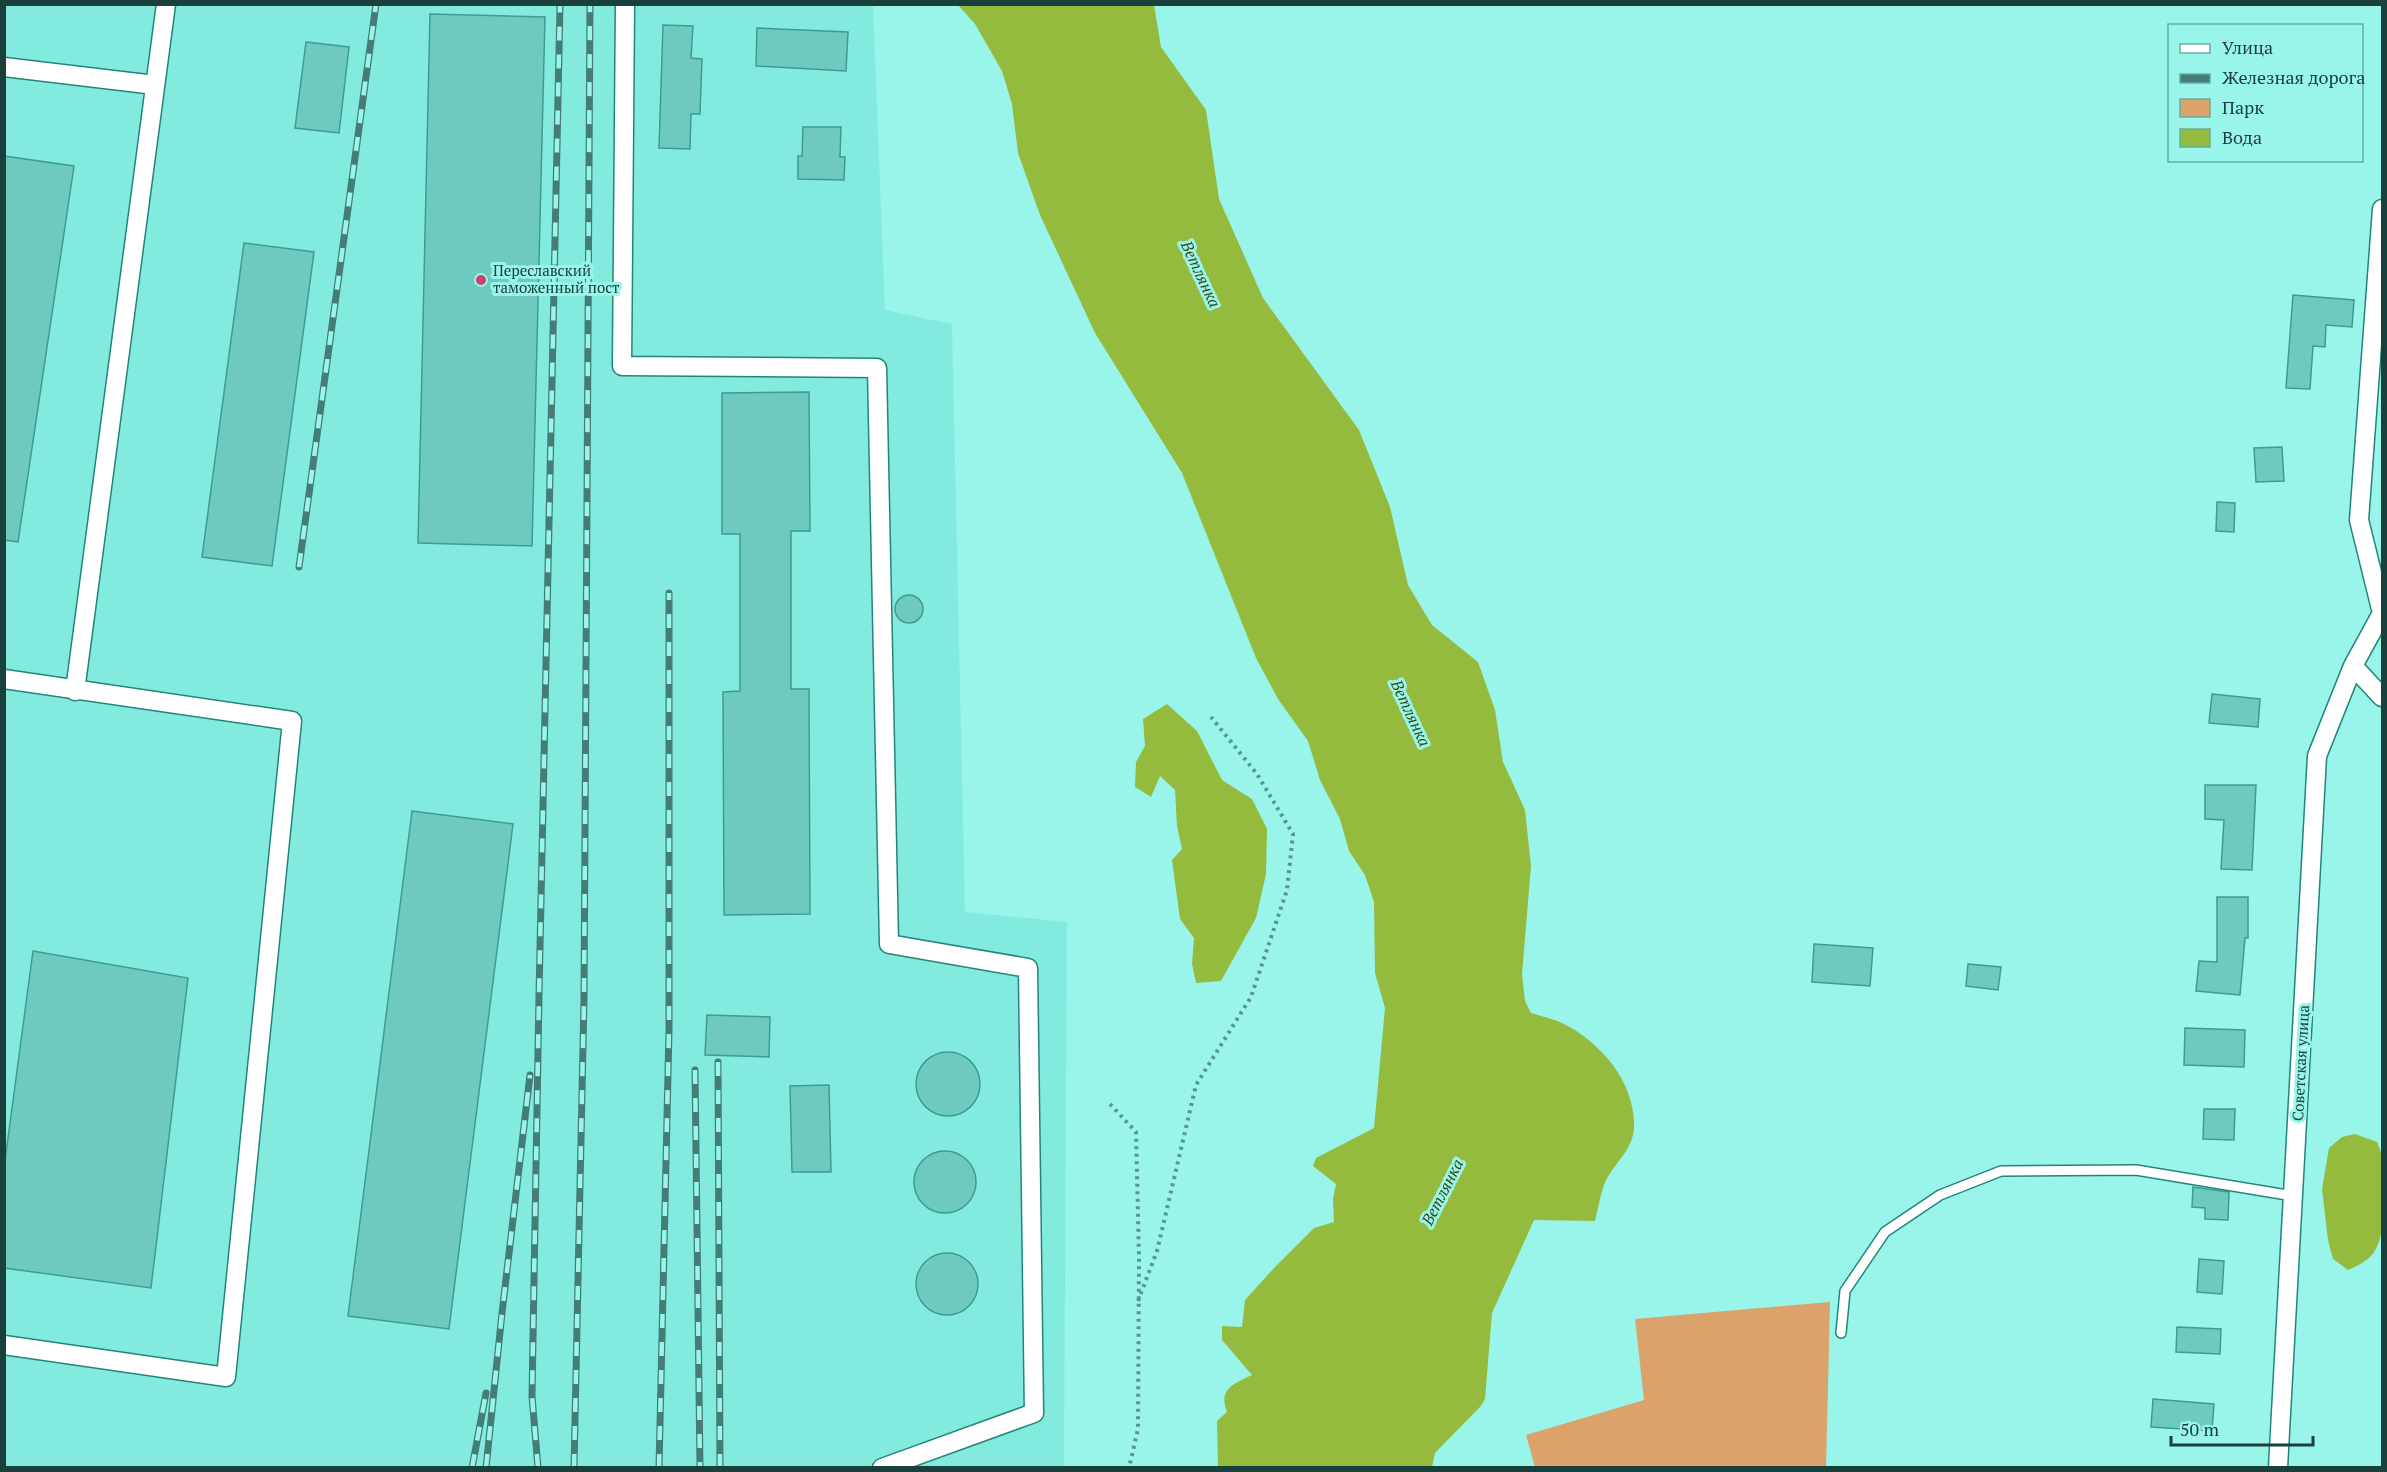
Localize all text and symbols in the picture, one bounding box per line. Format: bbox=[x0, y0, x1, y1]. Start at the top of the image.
legend bbox=[2168, 24, 2363, 162]
text: Улица bbox=[2222, 35, 2273, 59]
text: Железная дорога bbox=[2222, 65, 2365, 89]
text: Парк bbox=[2222, 95, 2264, 119]
text: Вода bbox=[2222, 125, 2262, 149]
water label: Ветлянка bbox=[1176, 236, 1226, 311]
place label: Переславский таможенный пост bbox=[493, 260, 620, 297]
marker: Переславский таможенный пост bbox=[474, 273, 488, 287]
water label: Ветлянка bbox=[1386, 675, 1436, 750]
street label: Советская улица bbox=[2287, 1004, 2313, 1121]
water label: Ветлянка bbox=[1416, 1155, 1468, 1230]
scale bar bbox=[2171, 1409, 2314, 1447]
text: 50 m bbox=[2180, 1417, 2220, 1441]

